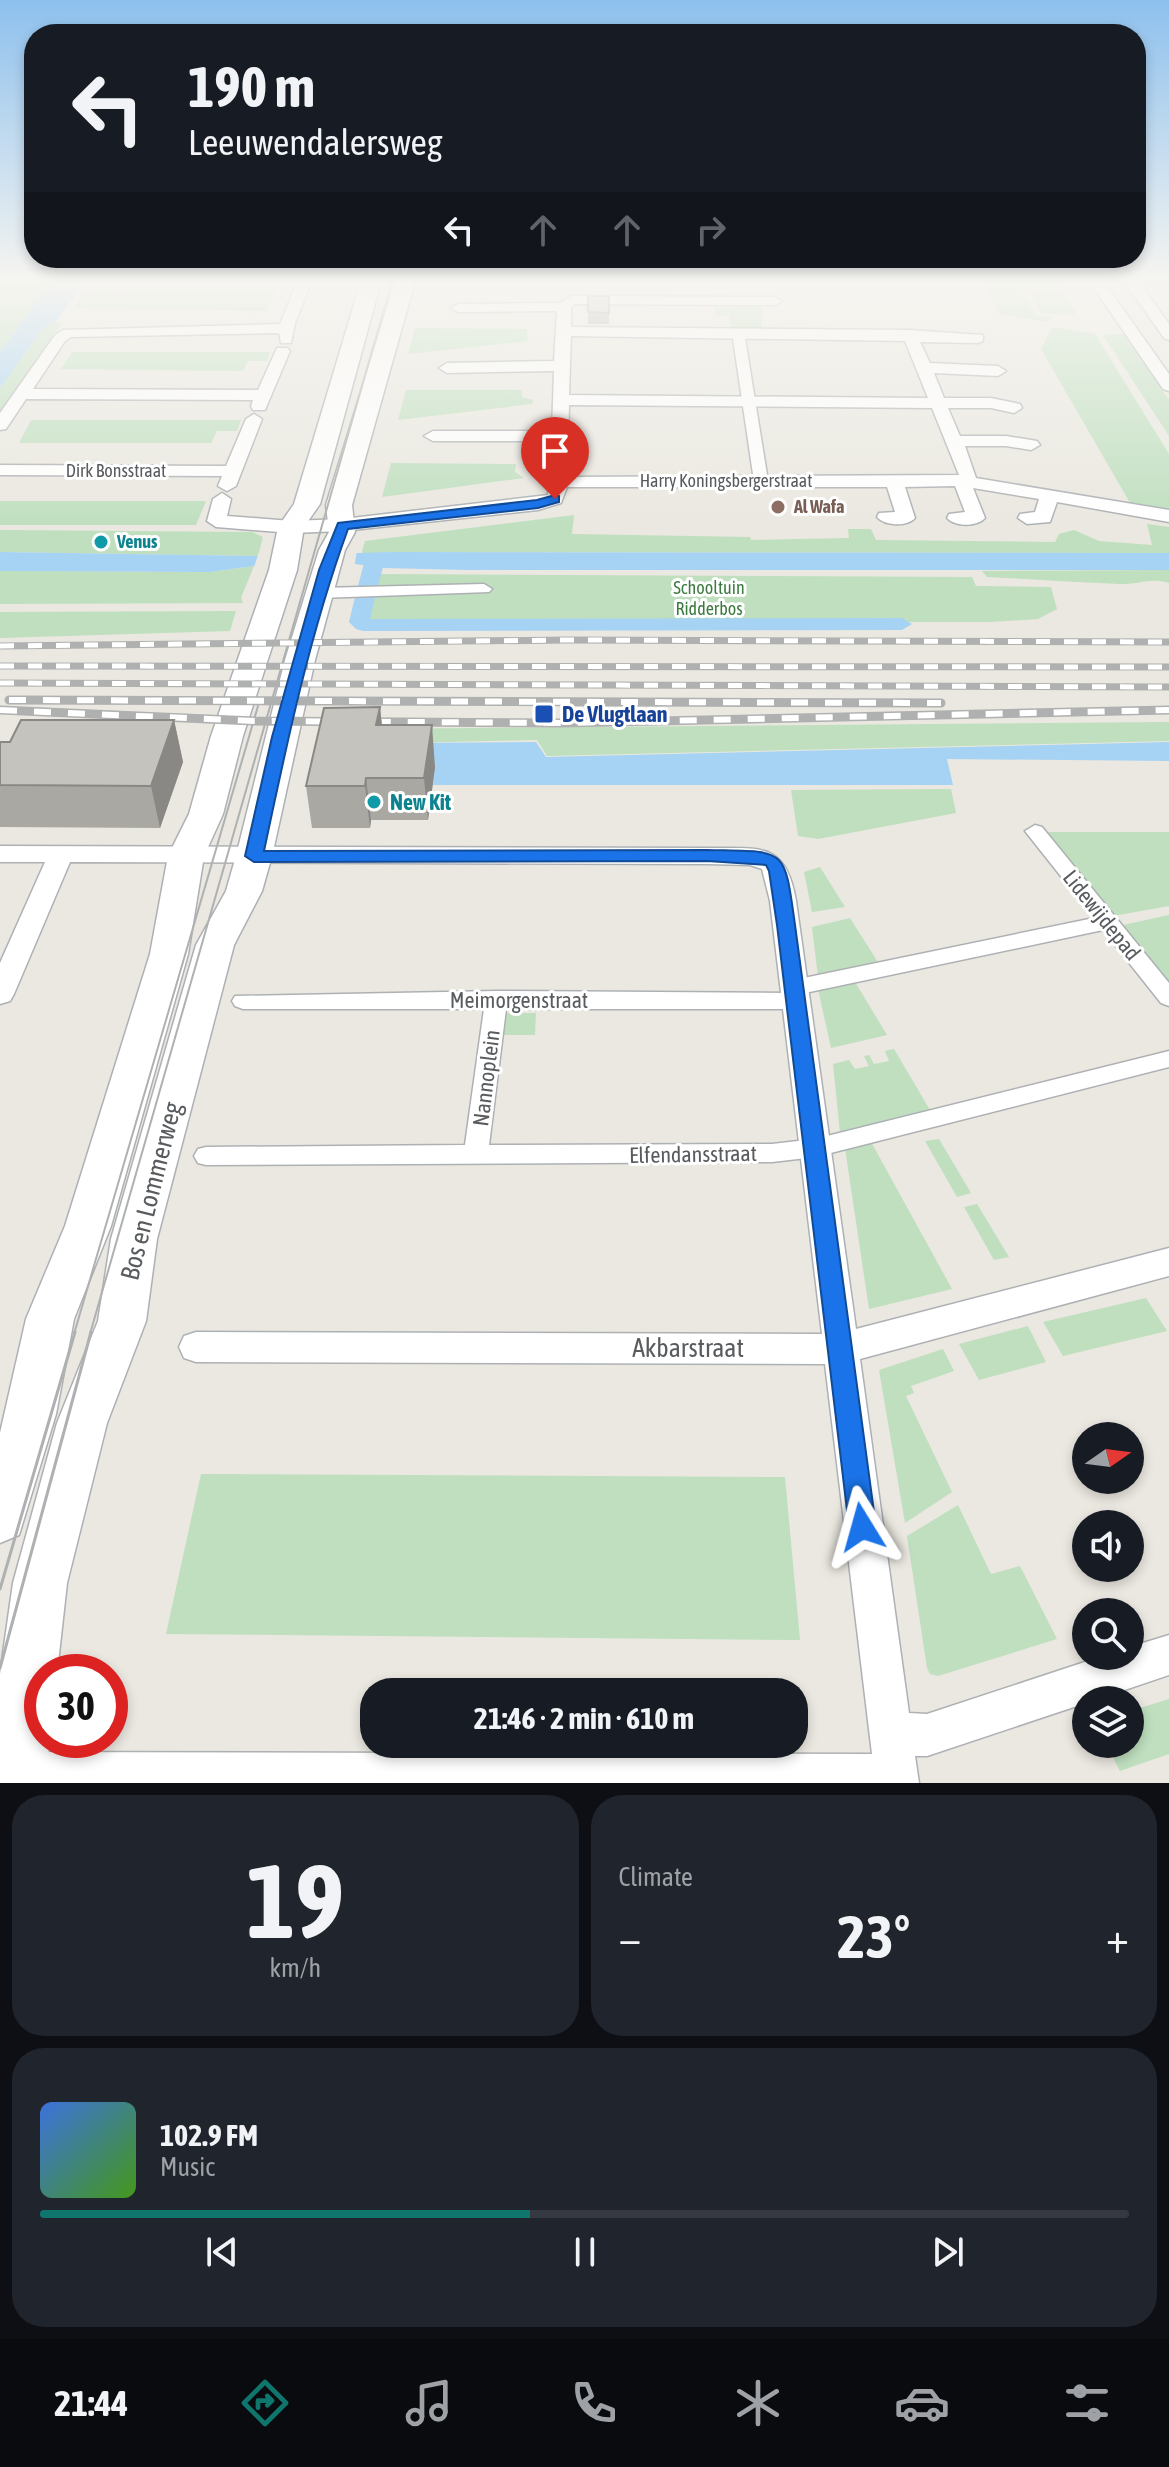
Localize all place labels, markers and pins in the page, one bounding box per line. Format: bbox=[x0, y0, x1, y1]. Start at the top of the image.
pin bbox=[521, 417, 589, 499]
place label: Al Wafa bbox=[793, 496, 844, 517]
marker: Al Wafa bbox=[769, 498, 787, 516]
place label: Venus bbox=[116, 531, 158, 552]
marker: Venus bbox=[92, 533, 110, 551]
place label: De Vlugtlaan bbox=[562, 701, 667, 727]
marker: De Vlugtlaan bbox=[533, 703, 555, 725]
place label: New Kit bbox=[390, 789, 452, 815]
marker: New Kit bbox=[365, 793, 383, 811]

